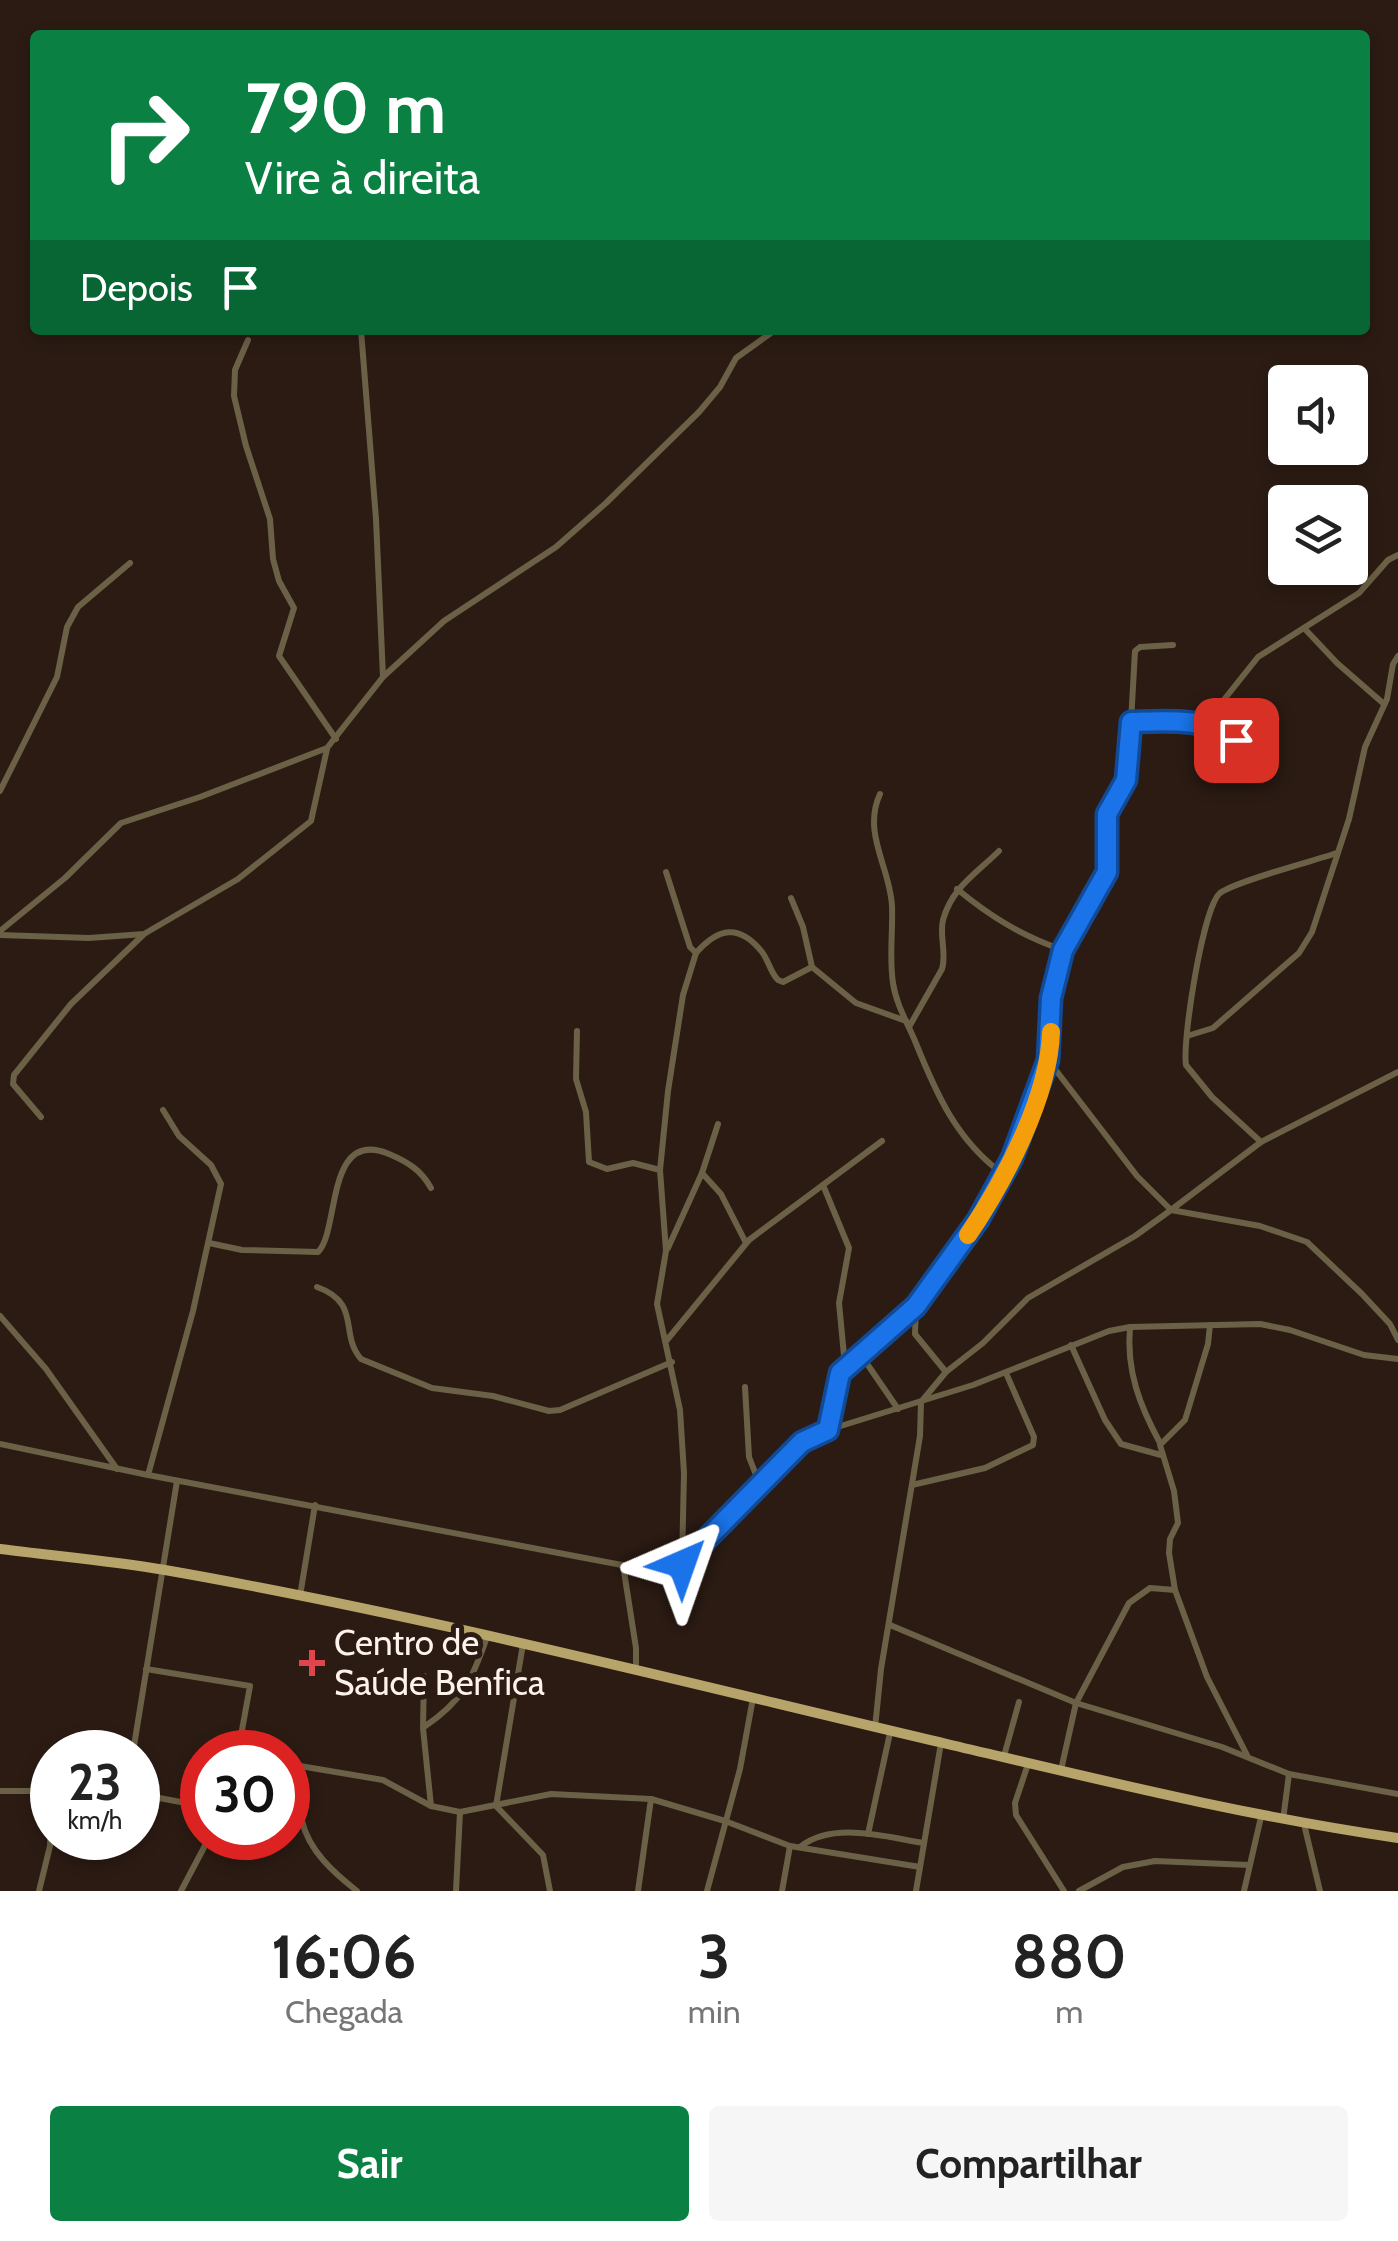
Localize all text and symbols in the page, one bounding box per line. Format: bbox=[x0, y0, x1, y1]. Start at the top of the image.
text: 790 m bbox=[245, 65, 446, 151]
icon: right bbox=[80, 70, 210, 200]
text: Vire à direita bbox=[245, 151, 480, 205]
icon: arrive bbox=[213, 260, 268, 315]
text: Depois bbox=[80, 264, 193, 311]
map controls bbox=[1268, 365, 1368, 585]
button: sound bbox=[1268, 365, 1368, 465]
button: layers bbox=[1268, 485, 1368, 585]
pin bbox=[1194, 698, 1279, 783]
icon: arrive bbox=[1209, 713, 1264, 768]
position arrow bbox=[630, 1512, 734, 1616]
place label: Centro de Saúde Benfica bbox=[334, 1621, 545, 1704]
marker: Centro de Saúde Benfica bbox=[299, 1650, 325, 1676]
speed limit sign: 30 bbox=[180, 1730, 310, 1860]
text: 23 bbox=[68, 1752, 122, 1813]
text: km/h bbox=[68, 1805, 122, 1835]
text: 16:06 bbox=[271, 1920, 417, 1993]
text: 3 bbox=[698, 1920, 730, 1993]
text: 880 bbox=[1012, 1920, 1127, 1993]
text: Chegada bbox=[285, 1992, 403, 2031]
text: min bbox=[688, 1992, 741, 2031]
text: m bbox=[1055, 1992, 1083, 2031]
button: Sair bbox=[50, 2106, 689, 2221]
button: Compartilhar bbox=[709, 2106, 1348, 2221]

